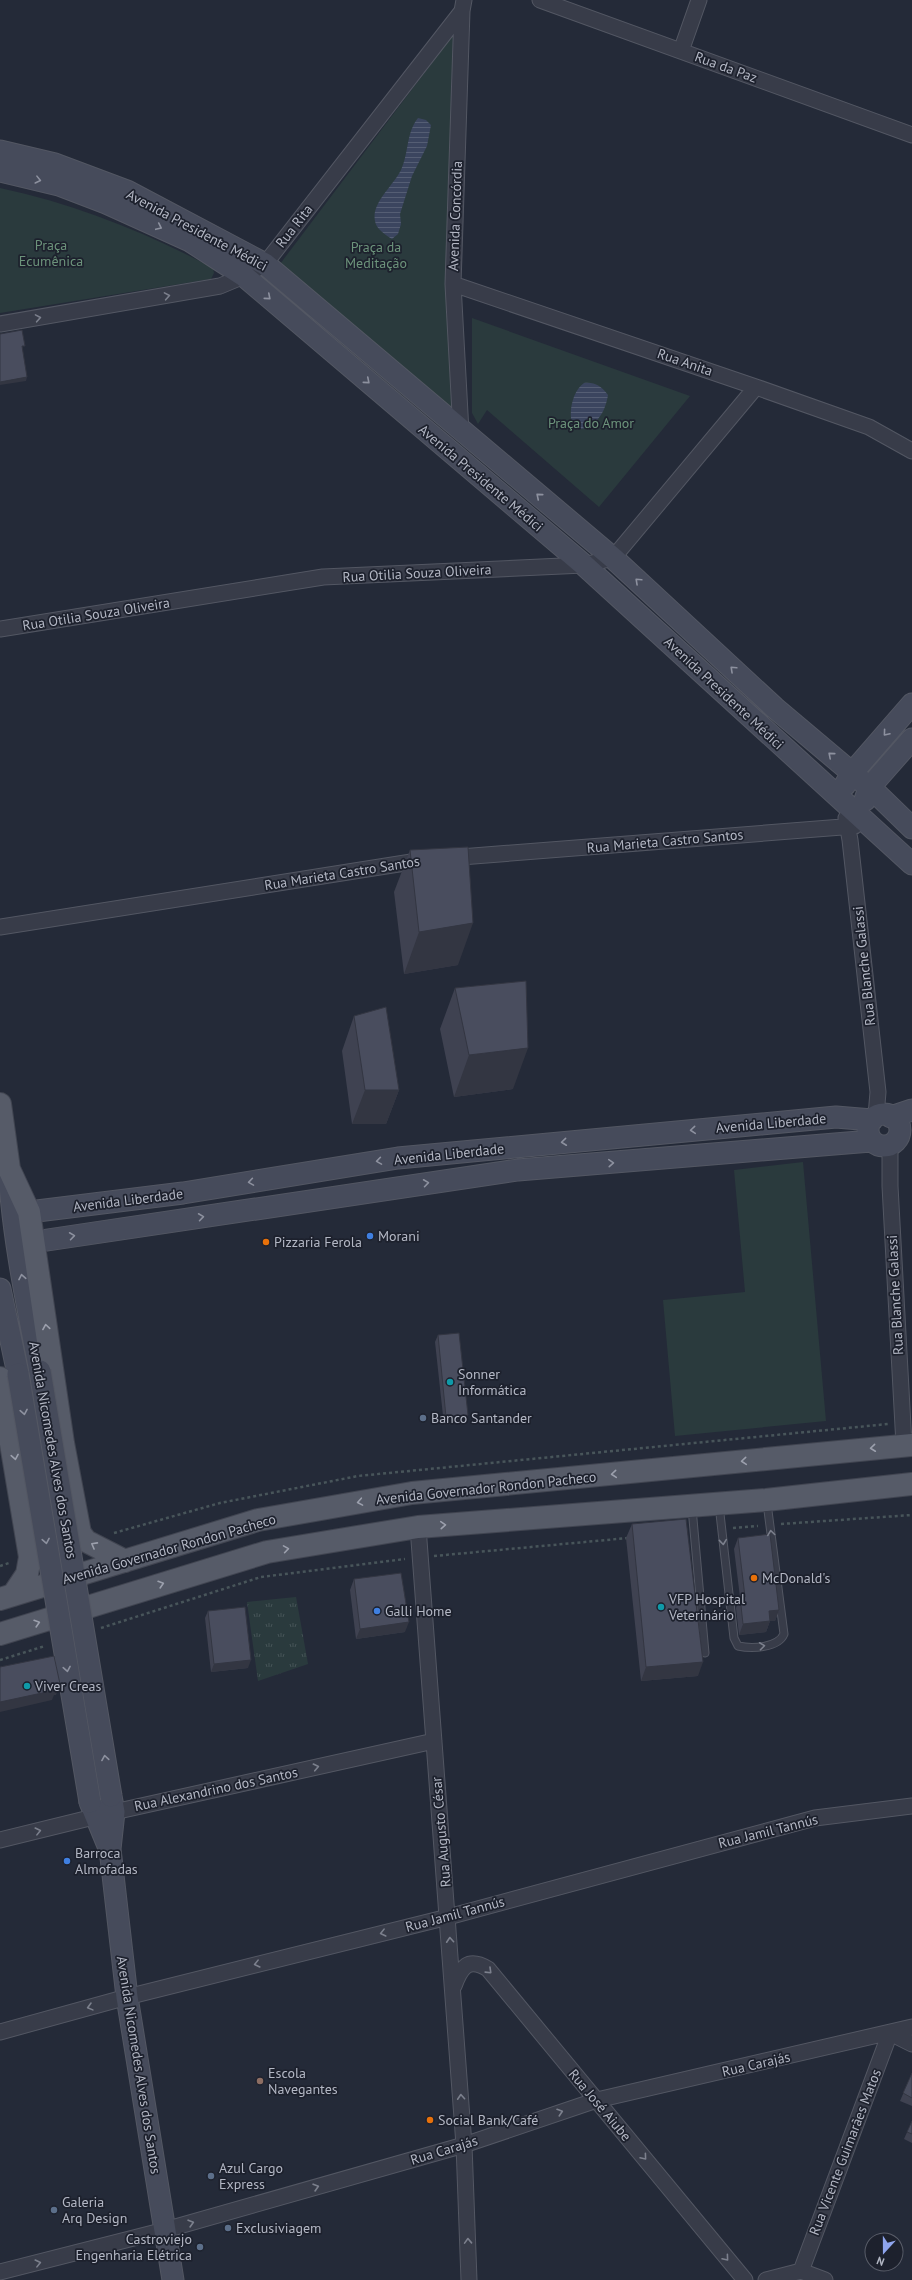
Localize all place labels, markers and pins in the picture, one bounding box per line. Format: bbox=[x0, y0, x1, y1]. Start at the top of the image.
place label: Morani bbox=[378, 1227, 420, 1245]
marker: Morani bbox=[365, 1231, 375, 1241]
place label: Pizzaria Ferola bbox=[274, 1233, 362, 1251]
marker: Pizzaria Ferola bbox=[261, 1237, 271, 1247]
place label: Sonner Informática bbox=[458, 1365, 526, 1399]
marker: Sonner Informática bbox=[445, 1377, 455, 1387]
place label: Banco Santander bbox=[431, 1409, 532, 1427]
marker: Banco Santander bbox=[418, 1413, 428, 1423]
place label: McDonald's bbox=[762, 1569, 830, 1587]
marker: McDonald's bbox=[749, 1573, 759, 1583]
place label: VFP Hospital Veterinário bbox=[668, 1590, 745, 1624]
place label: Galli Home bbox=[385, 1602, 452, 1620]
marker: VFP Hospital Veterinário bbox=[656, 1602, 666, 1612]
marker: Galli Home bbox=[372, 1606, 382, 1616]
place label: Viver Creas bbox=[34, 1677, 101, 1695]
marker: Viver Creas bbox=[22, 1681, 32, 1691]
place label: Barroca Almofadas bbox=[75, 1844, 138, 1878]
marker: Barroca Almofadas bbox=[62, 1856, 72, 1866]
place label: Escola Navegantes bbox=[268, 2064, 338, 2098]
marker: Escola Navegantes bbox=[255, 2076, 265, 2086]
place label: Social Bank/Café bbox=[438, 2111, 538, 2129]
marker: Social Bank/Café bbox=[425, 2115, 435, 2125]
place label: Azul Cargo Express bbox=[219, 2159, 283, 2193]
marker: Azul Cargo Express bbox=[206, 2171, 216, 2181]
place label: Galeria Arq Design bbox=[62, 2193, 127, 2227]
marker: Galeria Arq Design bbox=[49, 2205, 59, 2215]
place label: Exclusiviagem bbox=[236, 2219, 321, 2237]
marker: Exclusiviagem bbox=[223, 2223, 233, 2233]
place label: Castroviejo Engenharia Elétrica bbox=[76, 2230, 192, 2264]
marker: Castroviejo Engenharia Elétrica bbox=[195, 2242, 205, 2252]

